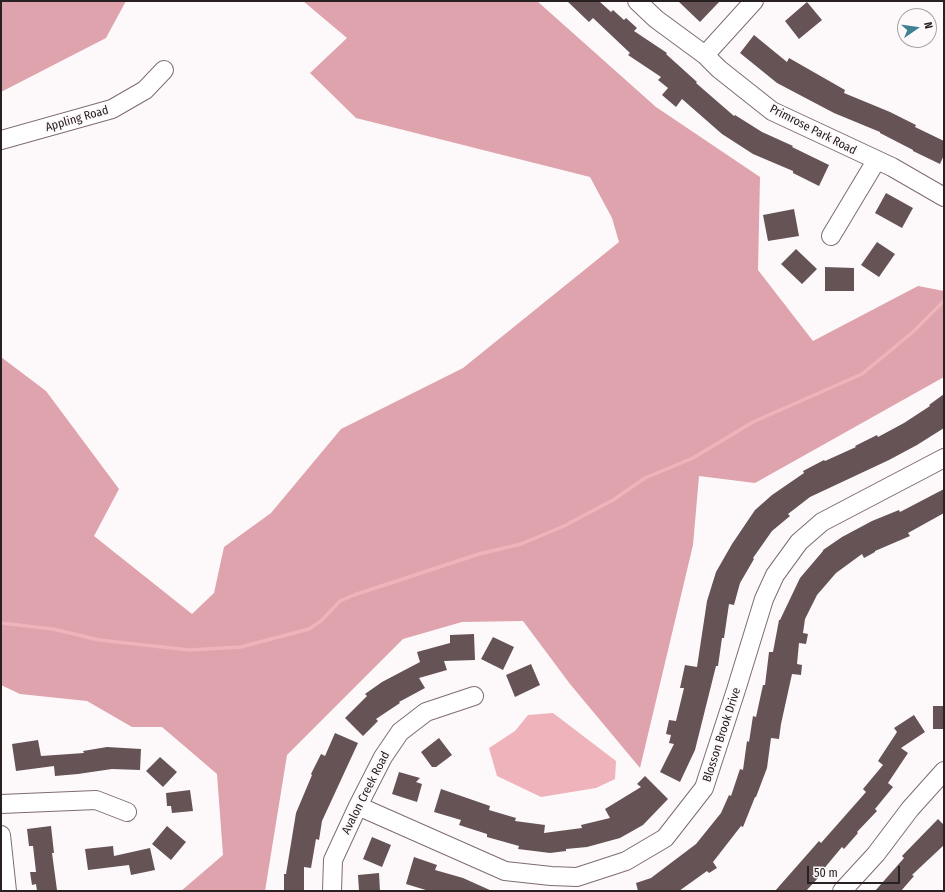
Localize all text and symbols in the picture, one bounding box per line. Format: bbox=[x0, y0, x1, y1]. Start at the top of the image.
north arrow bbox=[897, 8, 937, 48]
text: N bbox=[921, 21, 935, 30]
street label: Primrose Park Road bbox=[767, 102, 859, 158]
street label: Appling Road bbox=[44, 103, 110, 135]
street label: Blosson Brook Drive bbox=[700, 686, 744, 784]
street label: Avalon Creek Road bbox=[339, 749, 393, 837]
scale bar bbox=[809, 858, 902, 884]
text: 50 m bbox=[814, 866, 838, 880]

